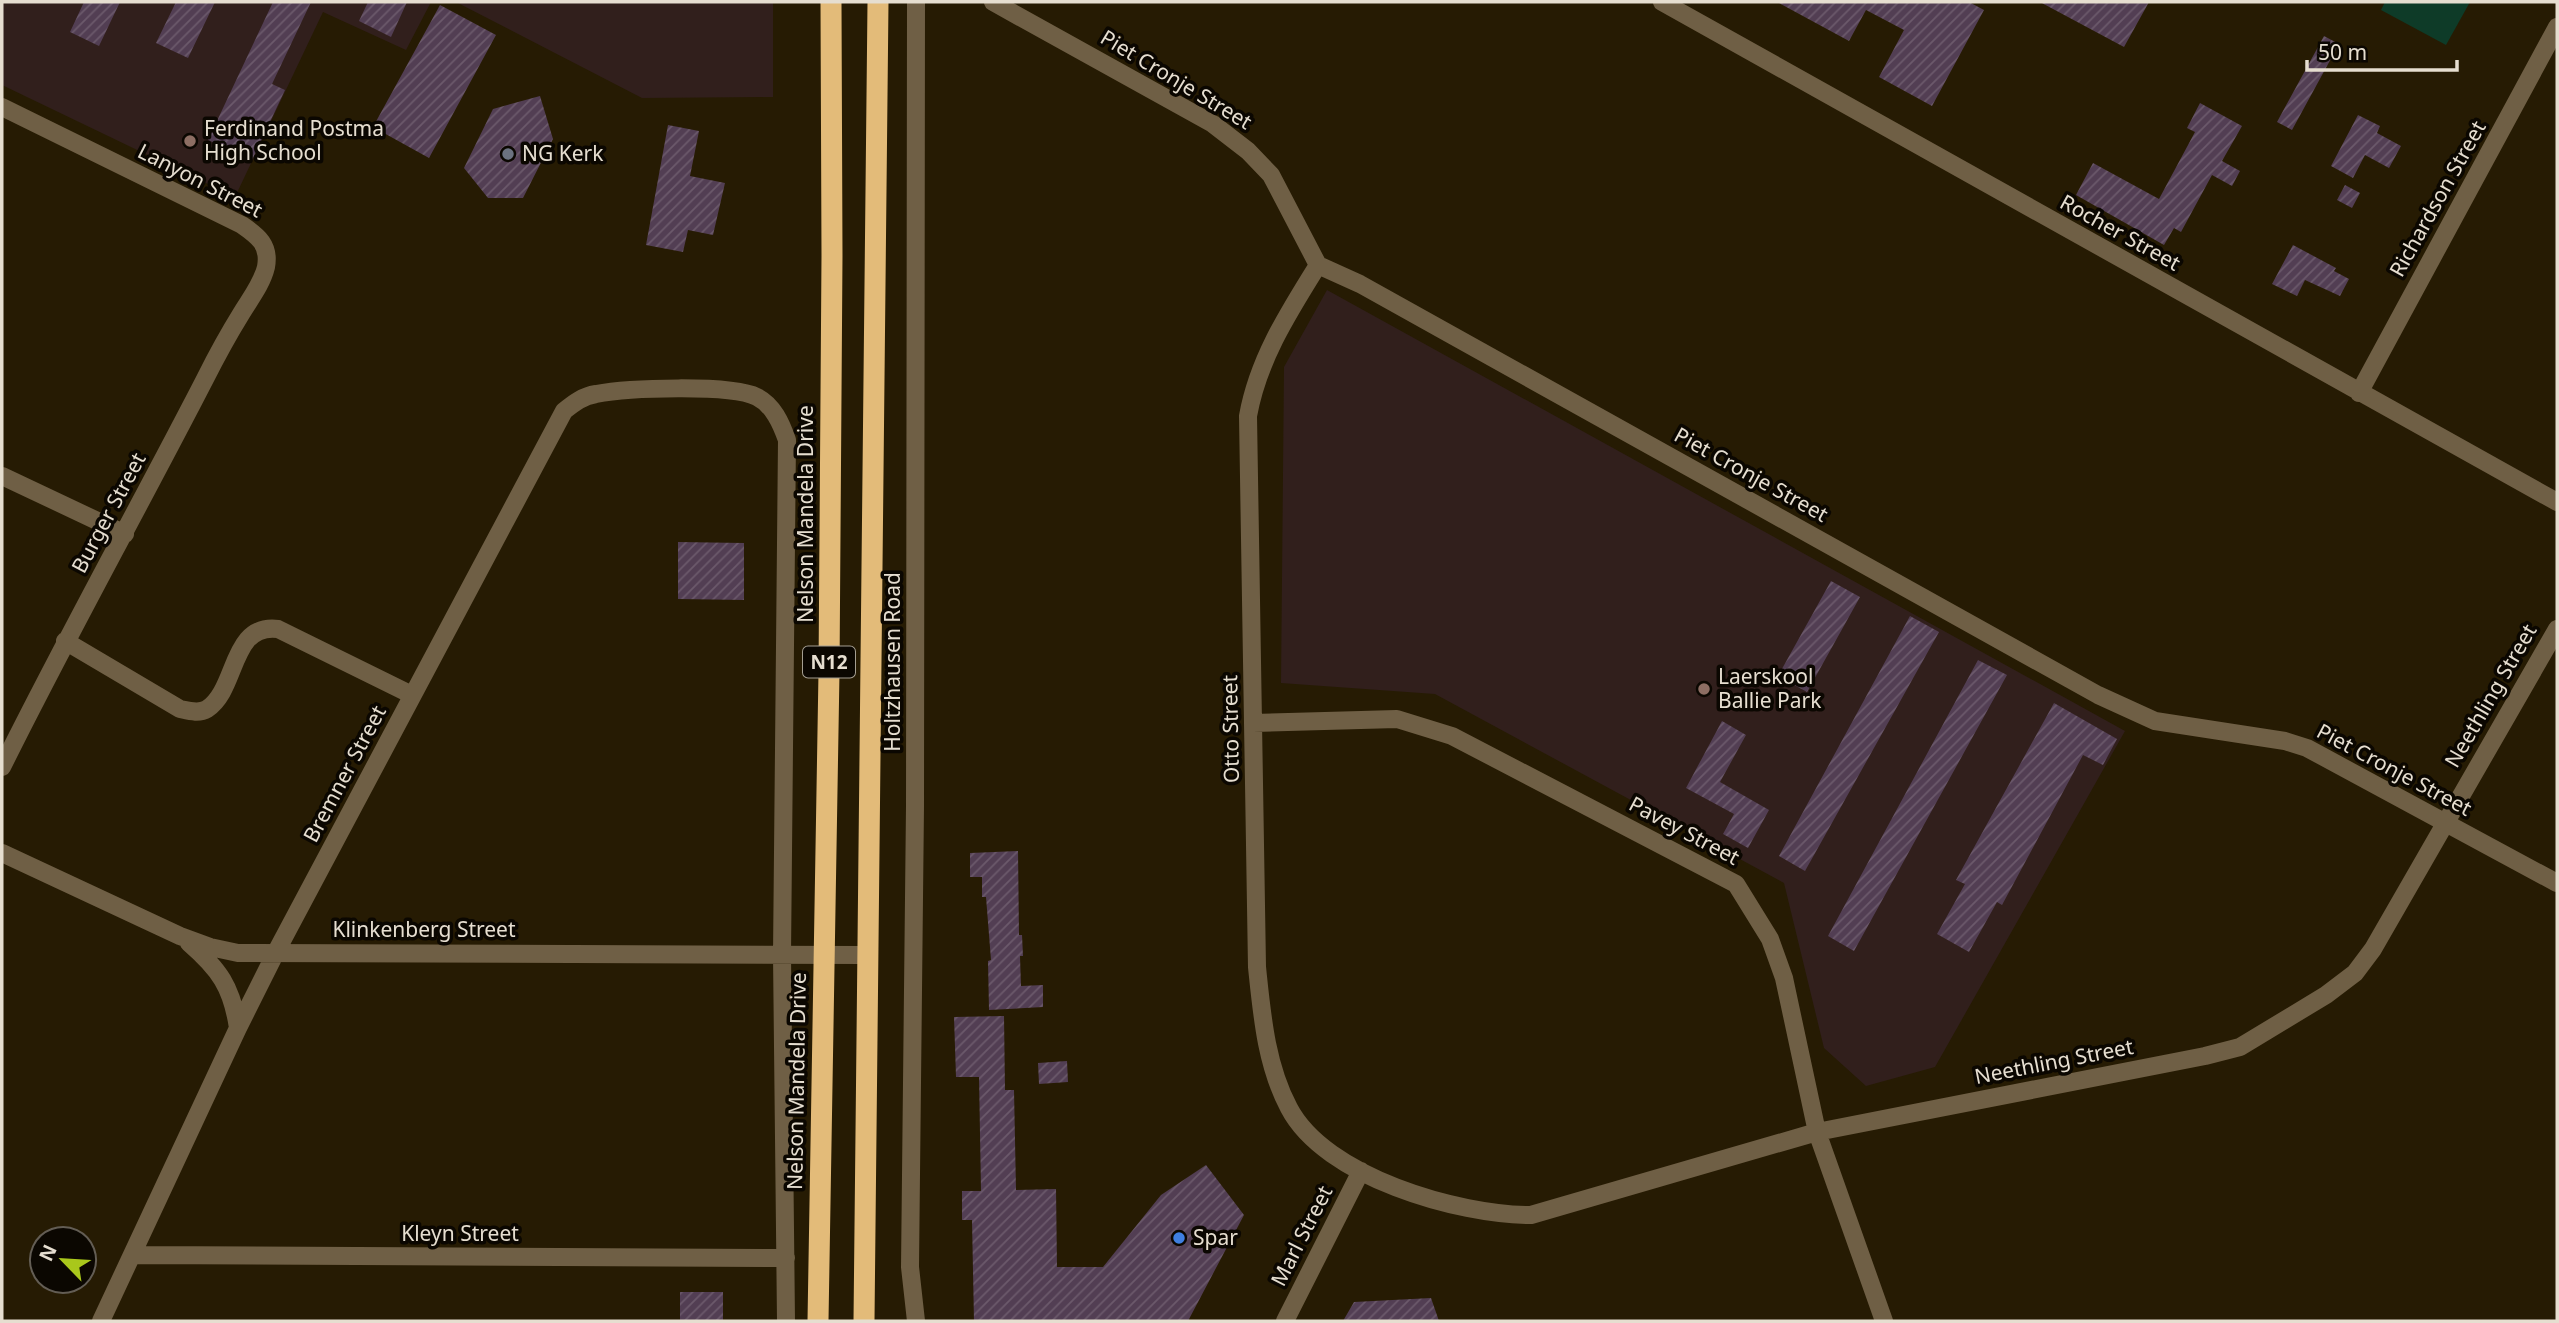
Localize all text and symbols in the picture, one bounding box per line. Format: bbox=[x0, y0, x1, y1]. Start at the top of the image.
street label: Piet Cronje Street bbox=[1096, 23, 1258, 136]
scale bar bbox=[2307, 28, 2458, 72]
text: 50 m bbox=[2318, 38, 2367, 66]
place label: Ferdinand Postma High School bbox=[204, 114, 384, 166]
street label: Richardson Street bbox=[2383, 115, 2492, 282]
marker: Ferdinand Postma High School bbox=[182, 133, 198, 149]
street label: Lanyon Street bbox=[133, 137, 268, 224]
place label: NG Kerk bbox=[522, 139, 604, 167]
marker: NG Kerk bbox=[500, 146, 516, 162]
street label: Rocher Street bbox=[2055, 188, 2186, 277]
street label: Nelson Mandela Drive bbox=[791, 405, 819, 623]
street label: Piet Cronje Street bbox=[1670, 420, 1834, 528]
street label: Burger Street bbox=[65, 447, 152, 578]
street label: Holtzhausen Road bbox=[878, 572, 906, 752]
street label: Neethling Street bbox=[2438, 618, 2543, 772]
road number: N12 bbox=[803, 646, 855, 678]
place label: Laerskool Ballie Park bbox=[1718, 662, 1822, 714]
street label: Otto Street bbox=[1215, 674, 1245, 783]
marker: Laerskool Ballie Park bbox=[1696, 681, 1712, 697]
street label: Bremner Street bbox=[296, 700, 392, 847]
street label: Piet Cronje Street bbox=[2312, 716, 2477, 822]
street label: Pavey Street bbox=[1624, 789, 1745, 871]
street label: Klinkenberg Street bbox=[332, 915, 516, 943]
street label: Nelson Mandela Drive bbox=[780, 972, 812, 1190]
street label: Neethling Street bbox=[1972, 1032, 2136, 1090]
street label: Marl Street bbox=[1264, 1180, 1339, 1290]
street label: Kleyn Street bbox=[401, 1219, 519, 1247]
place label: Spar bbox=[1193, 1223, 1238, 1251]
north arrow bbox=[28, 1225, 98, 1295]
marker: Spar bbox=[1171, 1230, 1187, 1246]
text: N bbox=[33, 1240, 63, 1265]

